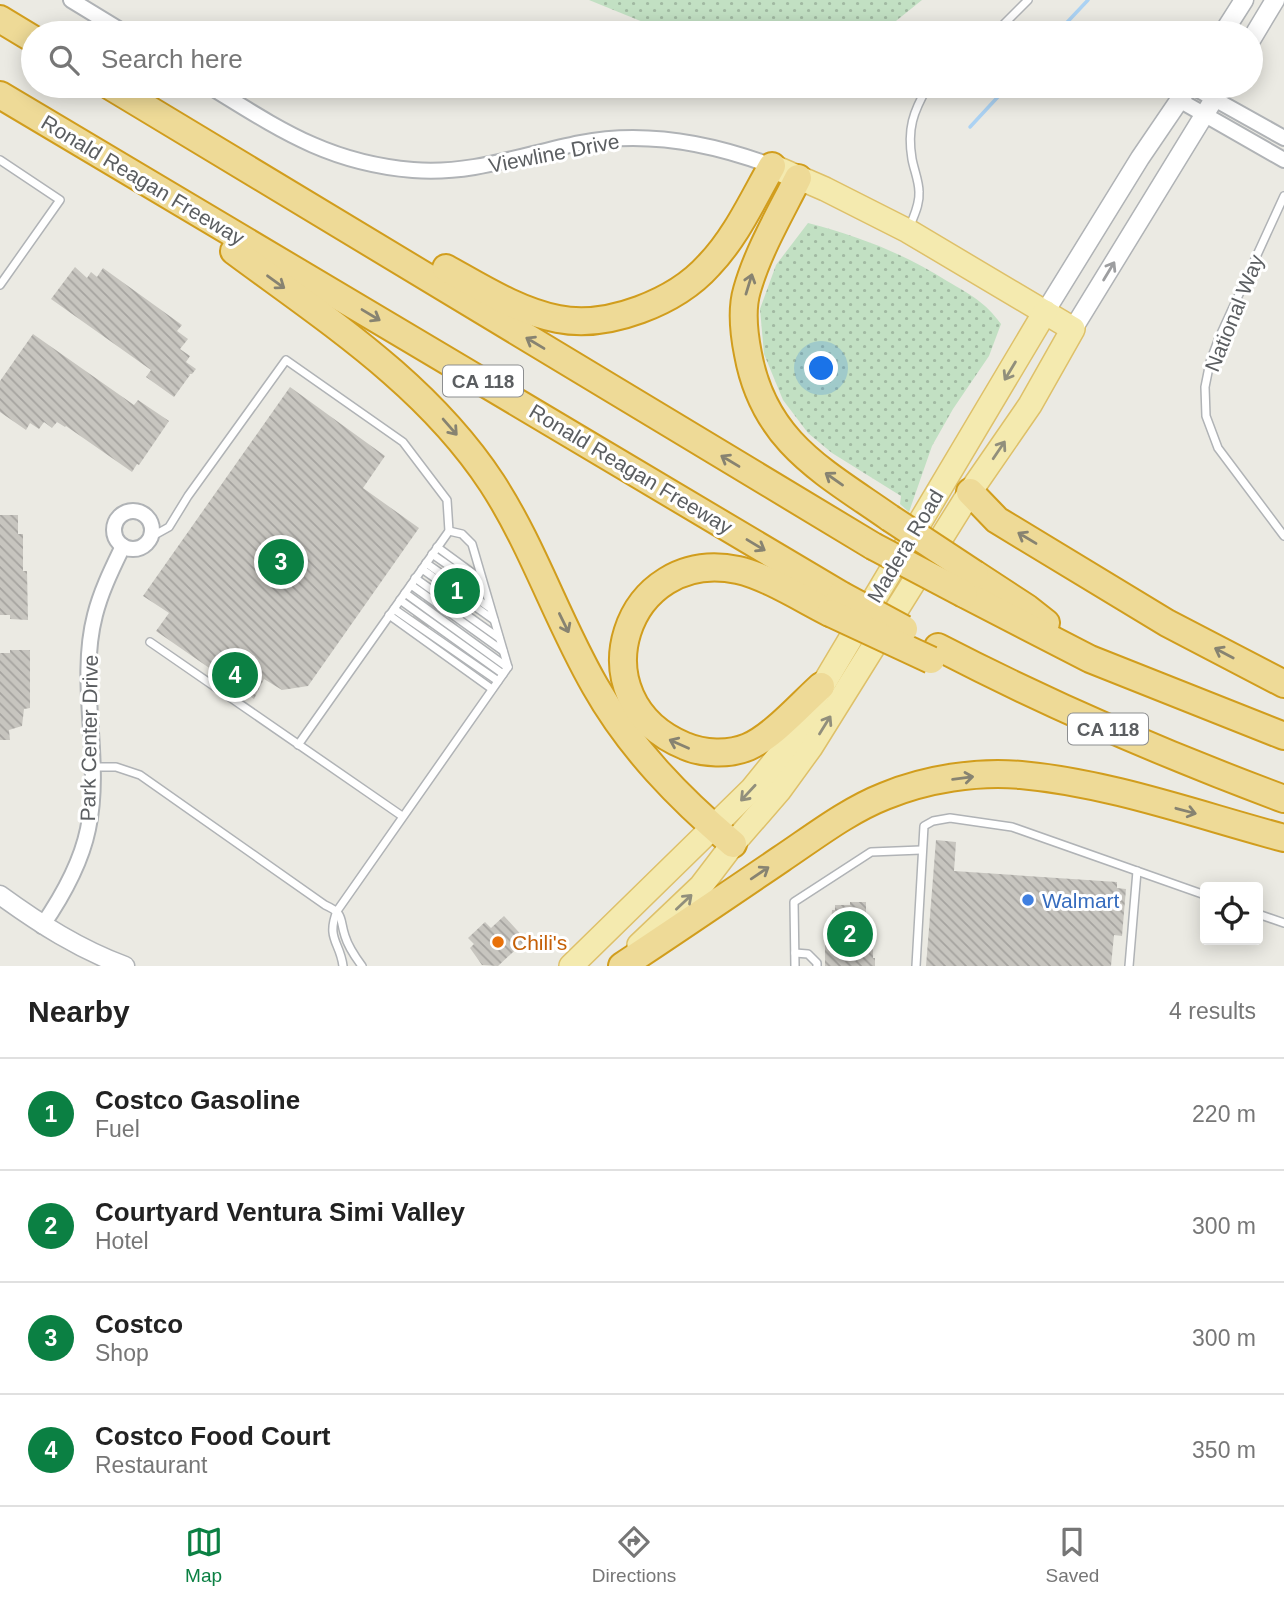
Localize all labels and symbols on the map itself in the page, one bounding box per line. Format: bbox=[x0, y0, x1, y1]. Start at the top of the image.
street label: Ronald Reagan Freeway bbox=[38, 110, 249, 250]
street label: Viewline Drive bbox=[487, 129, 621, 177]
street label: National Way bbox=[1200, 251, 1268, 375]
one-way arrow bbox=[1102, 262, 1116, 282]
one-way arrow bbox=[744, 274, 756, 296]
one-way arrow bbox=[266, 275, 285, 289]
one-way arrow bbox=[361, 308, 381, 322]
one-way arrow bbox=[526, 335, 546, 349]
your location bbox=[804, 351, 838, 385]
one-way arrow bbox=[1003, 361, 1017, 381]
road number: CA 118 bbox=[443, 366, 523, 396]
street label: Ronald Reagan Freeway bbox=[526, 399, 737, 539]
one-way arrow bbox=[442, 418, 458, 436]
one-way arrow bbox=[992, 440, 1006, 460]
one-way arrow bbox=[720, 453, 740, 467]
one-way arrow bbox=[825, 472, 844, 486]
street label: Madera Road bbox=[862, 486, 948, 606]
one-way arrow bbox=[1018, 530, 1038, 544]
pin: 3 bbox=[258, 536, 304, 588]
one-way arrow bbox=[745, 538, 765, 552]
pin: 1 bbox=[434, 565, 480, 617]
one-way arrow bbox=[558, 612, 571, 633]
one-way arrow bbox=[1214, 645, 1234, 659]
pin: 4 bbox=[212, 649, 258, 701]
street label: Park Center Drive bbox=[76, 654, 102, 822]
road number: CA 118 bbox=[1068, 714, 1148, 744]
one-way arrow bbox=[819, 715, 833, 735]
one-way arrow bbox=[669, 736, 691, 749]
one-way arrow bbox=[951, 771, 974, 784]
one-way arrow bbox=[740, 784, 756, 802]
one-way arrow bbox=[1175, 806, 1197, 819]
one-way arrow bbox=[750, 866, 769, 881]
place label: Walmart bbox=[1042, 889, 1120, 912]
marker: Walmart bbox=[1020, 892, 1036, 908]
one-way arrow bbox=[675, 894, 692, 911]
pin: 2 bbox=[827, 908, 873, 960]
place label: Chili's bbox=[512, 931, 567, 954]
marker: Chili's bbox=[490, 934, 506, 950]

